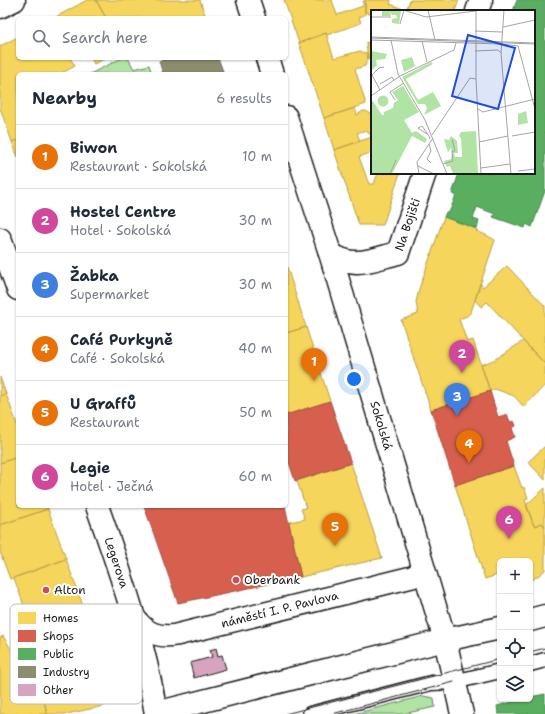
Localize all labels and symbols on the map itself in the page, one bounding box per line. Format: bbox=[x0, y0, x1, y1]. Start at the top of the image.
inset map bbox=[371, 10, 535, 174]
street label: Na Bojišti bbox=[391, 196, 424, 253]
pin: 2 bbox=[449, 340, 475, 373]
pin: 1 bbox=[301, 348, 327, 381]
your location bbox=[344, 369, 364, 389]
pin: 3 bbox=[444, 383, 470, 416]
street label: Sokolská bbox=[366, 399, 396, 453]
pin: 4 bbox=[456, 430, 482, 463]
pin: 6 bbox=[496, 506, 522, 539]
pin: 5 bbox=[322, 513, 348, 546]
street label: Legerova bbox=[101, 535, 133, 591]
place label: Oberbank bbox=[244, 572, 300, 588]
marker: Oberbank bbox=[231, 575, 241, 585]
place label: Alton bbox=[54, 582, 86, 598]
marker: Alton bbox=[41, 585, 51, 595]
street label: náměstí I. P. Pavlova bbox=[219, 587, 340, 632]
legend bbox=[10, 604, 142, 704]
text: Homes bbox=[43, 611, 79, 626]
text: Shops bbox=[43, 629, 74, 644]
text: Public bbox=[43, 647, 74, 662]
text: Industry bbox=[43, 665, 90, 680]
text: Other bbox=[43, 683, 74, 698]

